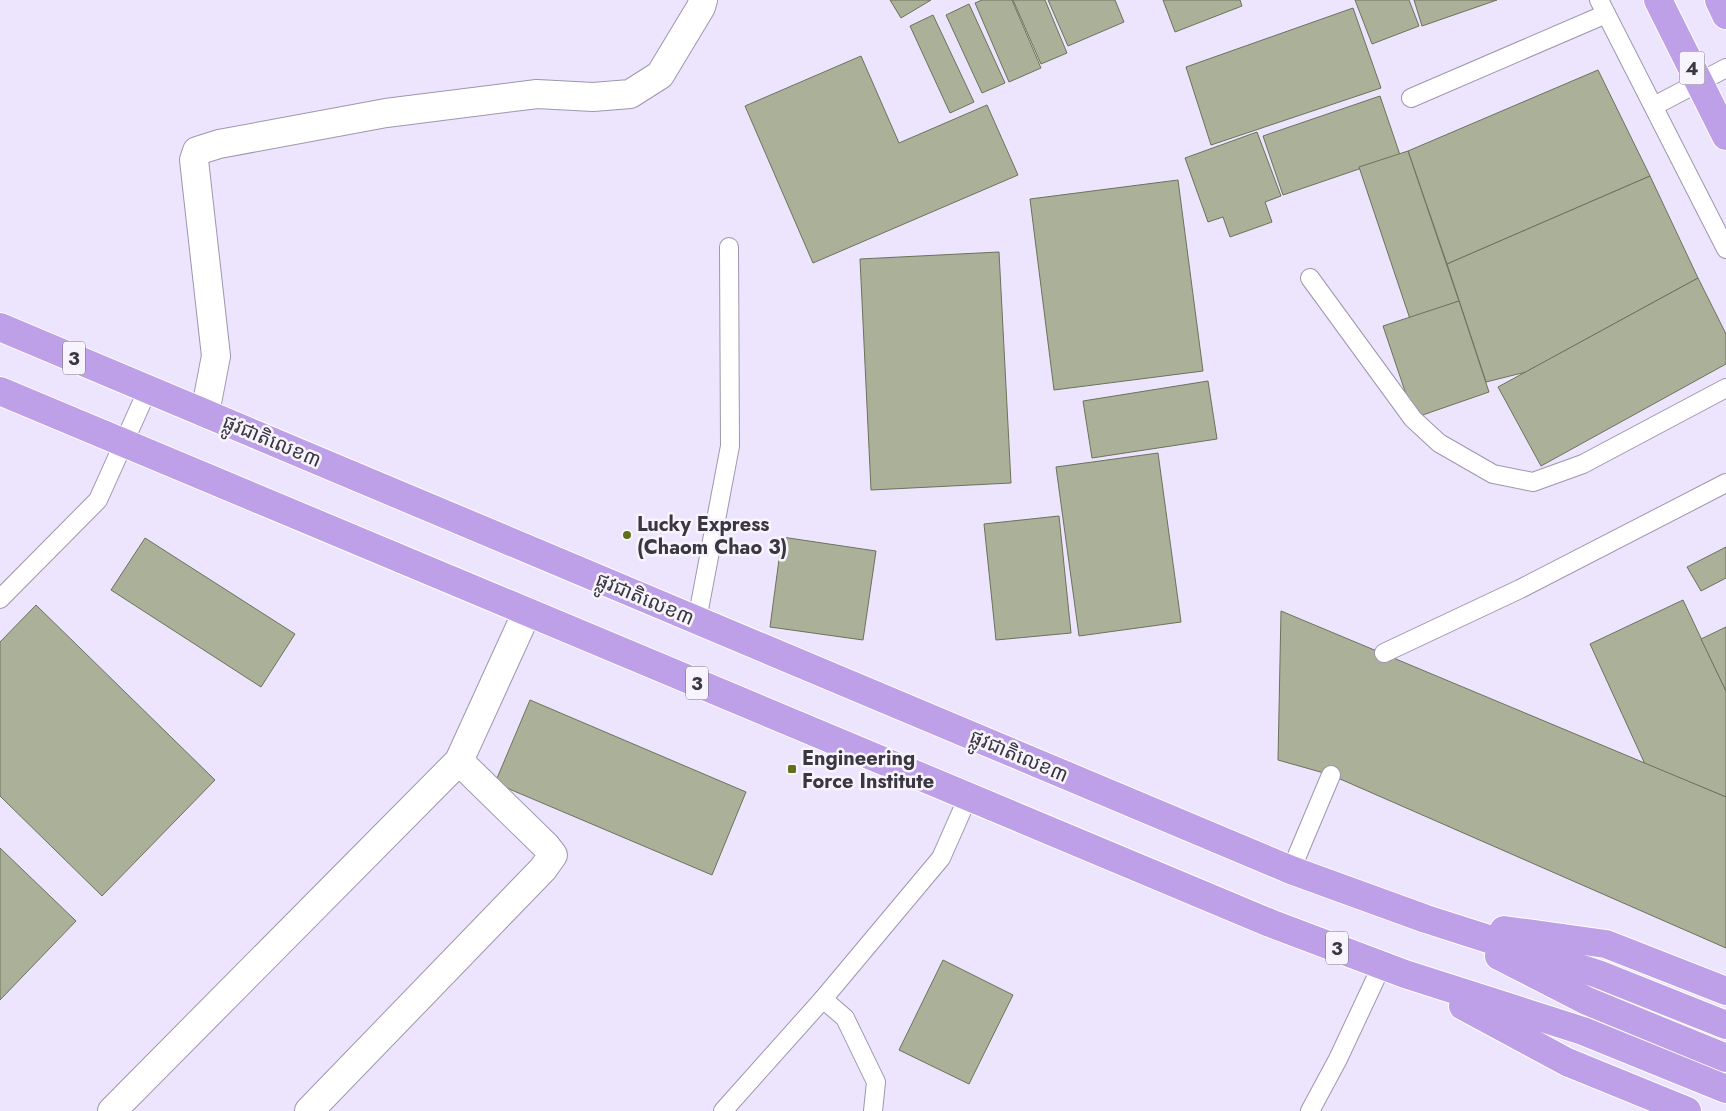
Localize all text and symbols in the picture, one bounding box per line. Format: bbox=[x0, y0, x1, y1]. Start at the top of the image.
road number: 4 bbox=[1680, 52, 1704, 84]
road number: 3 bbox=[63, 342, 85, 374]
street label: ផ្លូវជាតិលេខ៣ bbox=[217, 407, 326, 478]
place label: Lucky Express (Chaom Chao 3) bbox=[637, 510, 787, 562]
marker: Lucky Express (Chaom Chao 3) bbox=[621, 529, 633, 541]
street label: ផ្លូវជាតិលេខ៣ bbox=[590, 565, 699, 636]
road number: 3 bbox=[686, 666, 708, 700]
street label: ផ្លូវជាតិលេខ៣ bbox=[964, 722, 1073, 793]
place label: Engineering Force Institute bbox=[802, 744, 934, 796]
marker: Engineering Force Institute bbox=[786, 763, 798, 775]
road number: 3 bbox=[1326, 931, 1348, 964]

